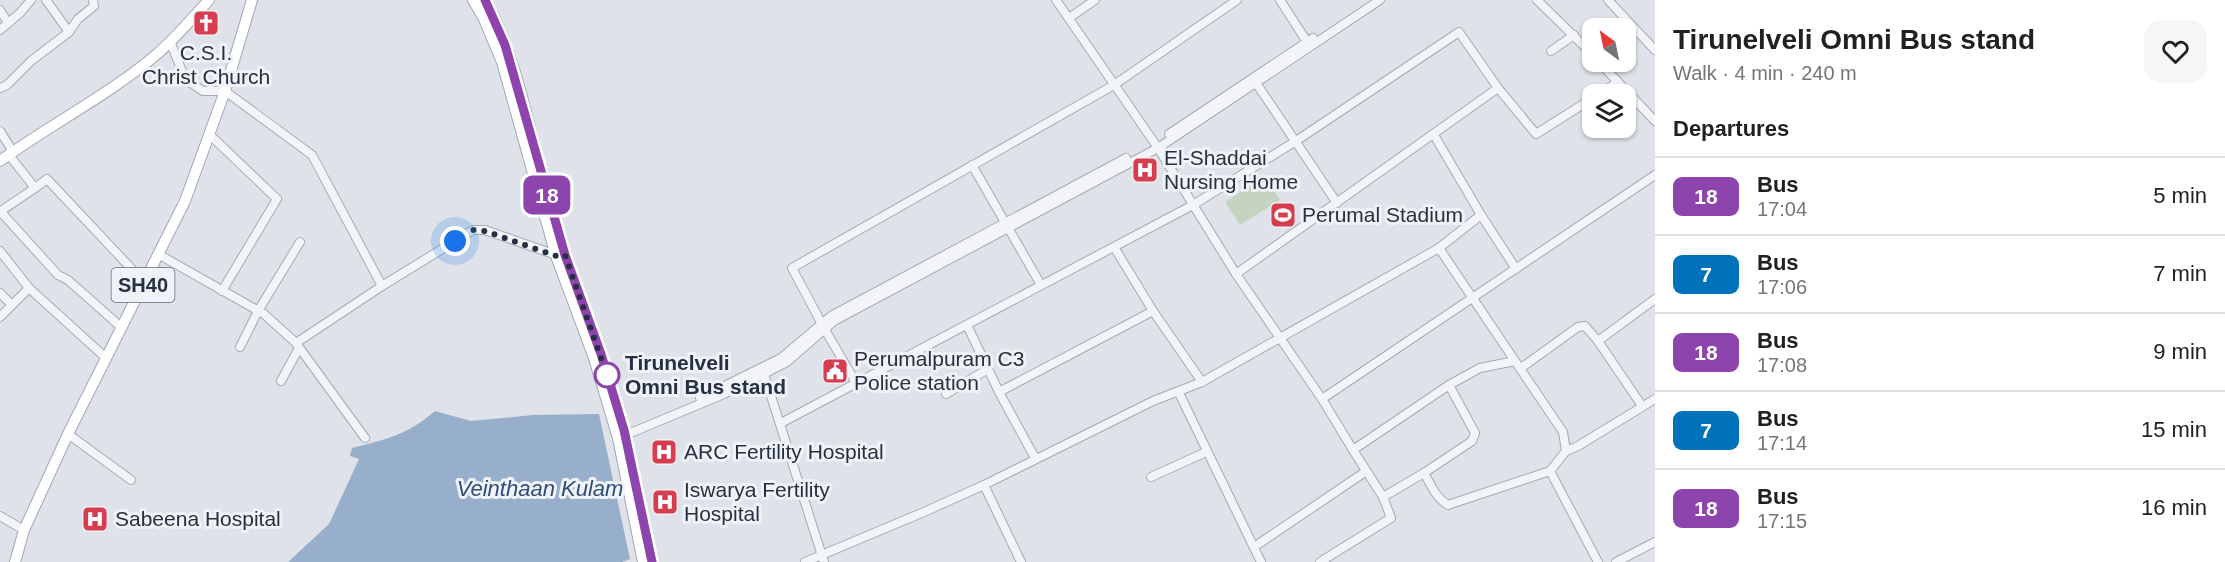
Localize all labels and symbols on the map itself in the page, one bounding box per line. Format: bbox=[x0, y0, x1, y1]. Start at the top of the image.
church icon: C.S.I. Christ Church bbox=[191, 8, 221, 38]
north arrow bbox=[1582, 18, 1636, 72]
place label: C.S.I. Christ Church bbox=[142, 41, 270, 88]
place label: El-Shaddai Nursing Home bbox=[1164, 146, 1298, 193]
hospital icon: El-Shaddai Nursing Home bbox=[1130, 155, 1160, 185]
line badge: 18 bbox=[520, 176, 574, 214]
sports icon: Perumal Stadium bbox=[1268, 200, 1298, 230]
place label: Perumal Stadium bbox=[1302, 203, 1463, 226]
your location bbox=[440, 226, 470, 256]
road number: SH40 bbox=[112, 268, 174, 302]
place label: Perumalpuram C3 Police station bbox=[854, 347, 1024, 394]
place label: Tirunelveli Omni Bus stand bbox=[625, 351, 786, 398]
public building icon: Perumalpuram C3 Police station bbox=[820, 356, 850, 386]
marker: Tirunelveli Omni Bus stand bbox=[594, 362, 620, 388]
hospital icon: ARC Fertility Hospital bbox=[649, 437, 679, 467]
place label: ARC Fertility Hospital bbox=[684, 440, 884, 463]
water label: Veinthaan Kulam bbox=[457, 476, 623, 501]
place label: Iswarya Fertility Hospital bbox=[684, 478, 830, 525]
hospital icon: Iswarya Fertility Hospital bbox=[650, 487, 680, 517]
hospital icon: Sabeena Hospital bbox=[80, 504, 110, 534]
place label: Sabeena Hospital bbox=[115, 507, 281, 530]

